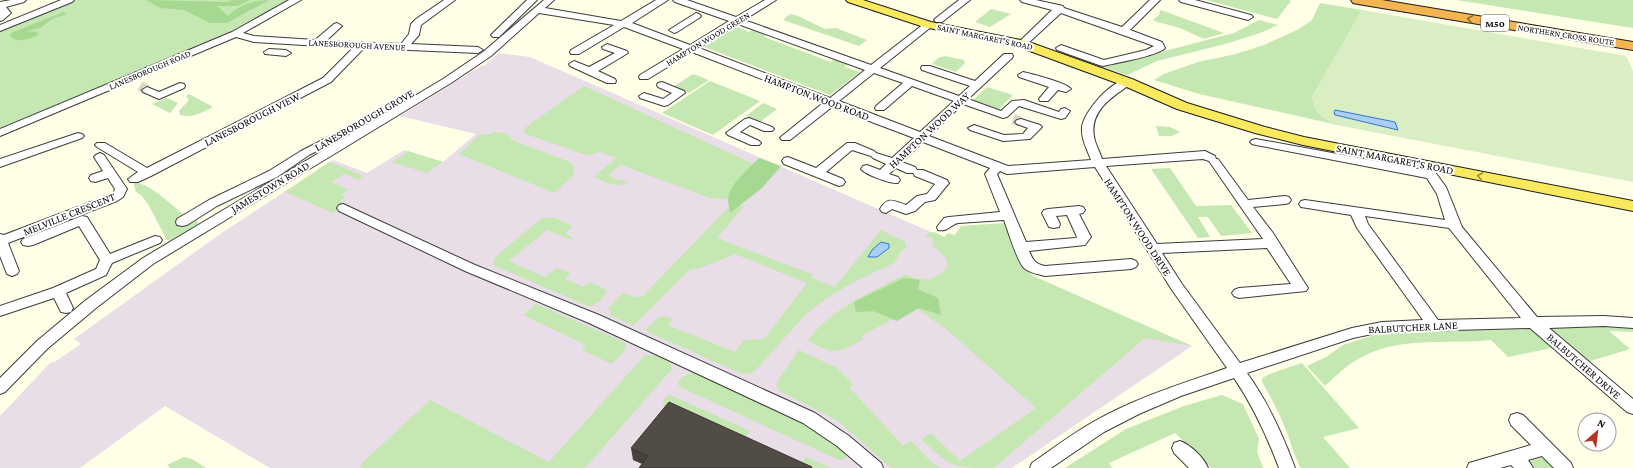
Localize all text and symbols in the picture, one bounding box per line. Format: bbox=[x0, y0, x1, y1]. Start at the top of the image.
street label: HAMPTON WOOD GREEN bbox=[664, 10, 752, 68]
one-way arrow bbox=[1467, 15, 1473, 23]
road number: M50 bbox=[1481, 15, 1509, 31]
street label: SAINT MARGARET'S ROAD bbox=[936, 22, 1034, 52]
street label: NORTHERN CROSS ROUTE bbox=[1517, 22, 1615, 48]
street label: LANESBOROUGH AVENUE bbox=[308, 37, 406, 53]
street label: LANESBOROUGH ROAD bbox=[108, 48, 192, 92]
street label: HAMPTON WOOD ROAD bbox=[763, 71, 871, 123]
street label: LANESBOROUGH GROVE bbox=[312, 87, 416, 153]
street label: LANESBOROUGH VIEW bbox=[202, 89, 303, 148]
street label: HAMPTON WOOD WAY bbox=[886, 89, 972, 171]
street label: SAINT MARGARET'S ROAD bbox=[1335, 142, 1455, 176]
street label: JAMESTOWN ROAD bbox=[228, 159, 312, 216]
one-way arrow bbox=[1477, 172, 1483, 180]
street label: HAMPTON WOOD DRIVE bbox=[1102, 176, 1174, 278]
street label: MELVILLE CRESCENT bbox=[21, 190, 117, 238]
street label: BALBUTCHER LANE bbox=[1368, 319, 1458, 335]
street label: BALBUTCHER DRIVE bbox=[1545, 331, 1623, 401]
north arrow bbox=[1577, 412, 1617, 452]
text: N bbox=[1596, 416, 1608, 430]

